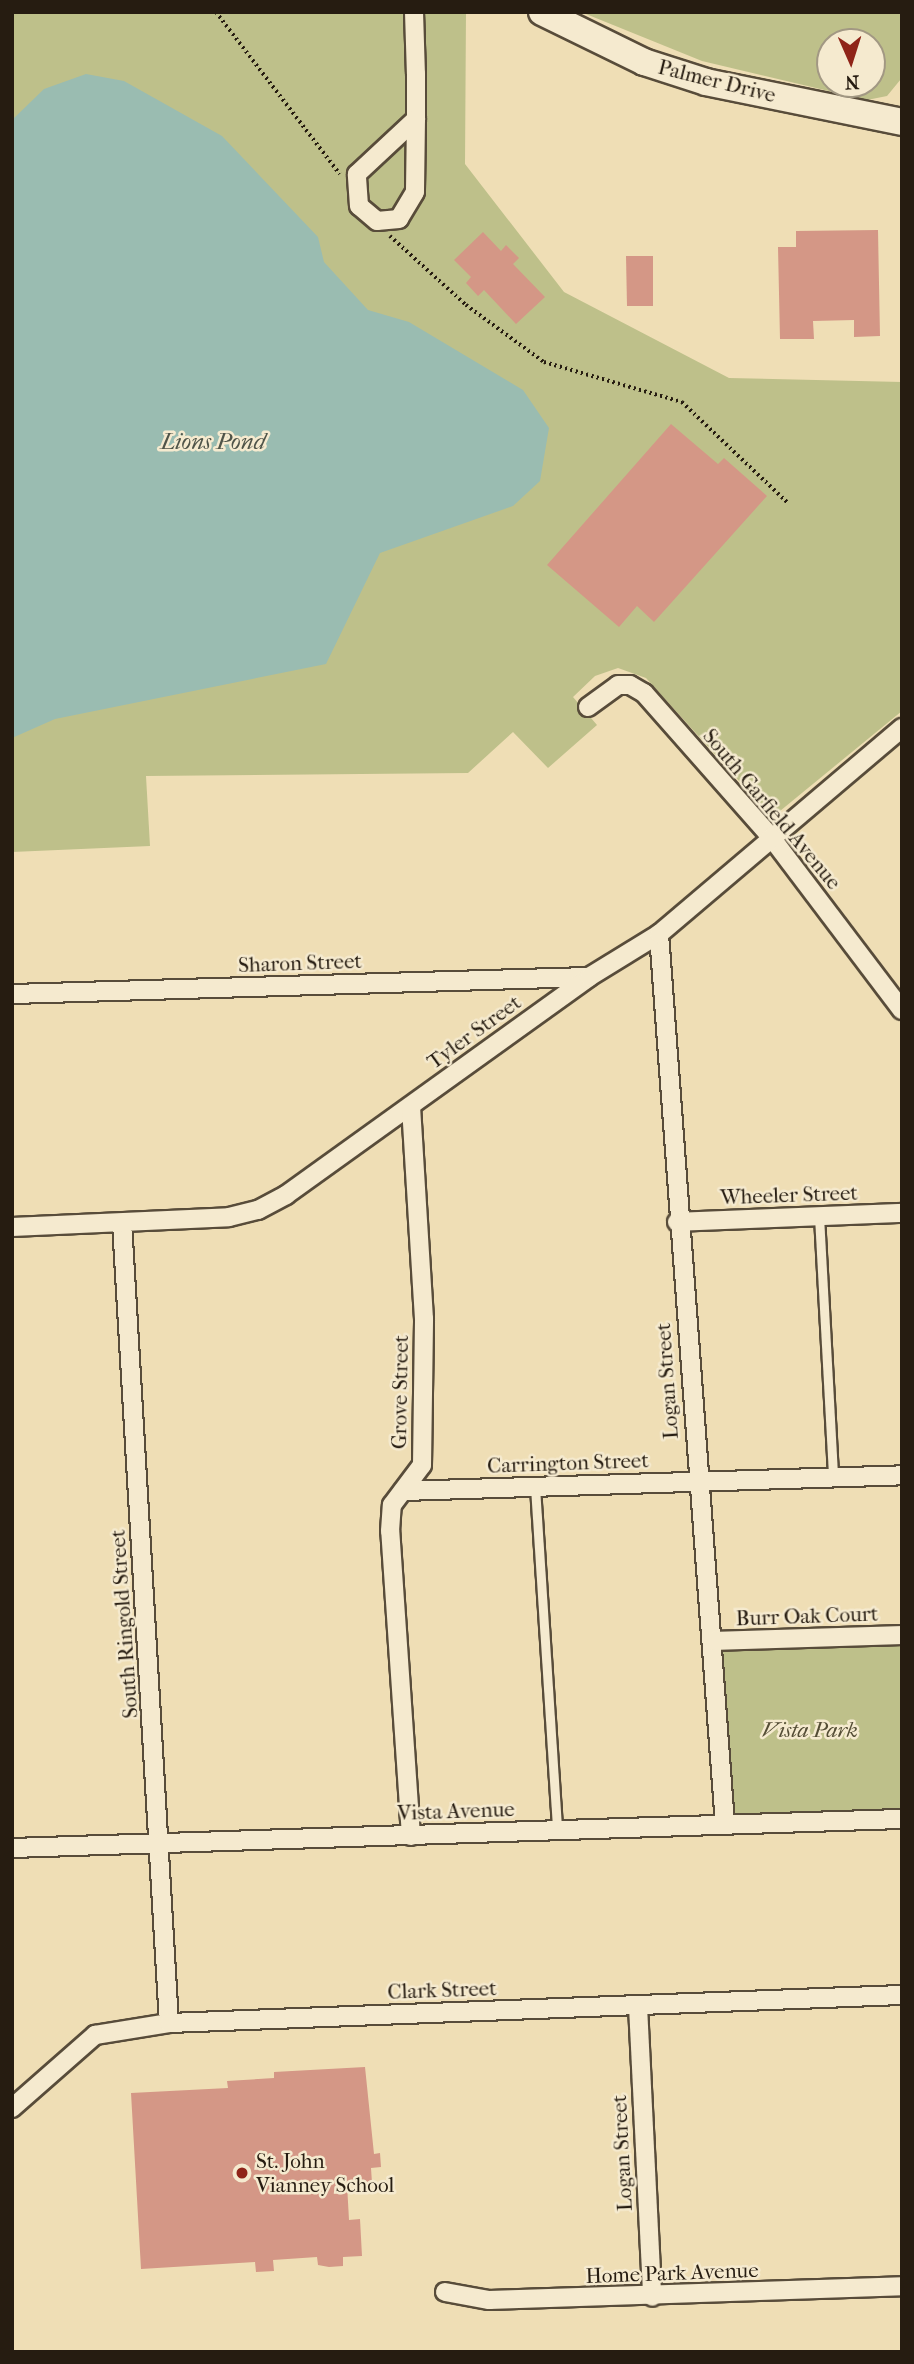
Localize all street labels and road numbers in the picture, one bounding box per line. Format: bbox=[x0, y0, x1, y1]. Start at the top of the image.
street label: Palmer Drive bbox=[655, 54, 779, 108]
street label: South Garfield Avenue bbox=[697, 724, 847, 894]
street label: Sharon Street bbox=[238, 948, 362, 978]
street label: Tyler Street bbox=[422, 990, 526, 1074]
street label: Wheeler Street bbox=[720, 1180, 858, 1210]
street label: Logan Street bbox=[650, 1322, 684, 1440]
street label: Grove Street bbox=[386, 1335, 414, 1449]
street label: Carrington Street bbox=[487, 1448, 649, 1478]
street label: South Ringold Street bbox=[105, 1529, 143, 1719]
street label: Burr Oak Court bbox=[735, 1601, 879, 1631]
street label: Vista Avenue bbox=[397, 1796, 515, 1826]
street label: Clark Street bbox=[387, 1976, 497, 2004]
street label: Logan Street bbox=[606, 2094, 638, 2212]
street label: Home Park Avenue bbox=[585, 2257, 759, 2289]

